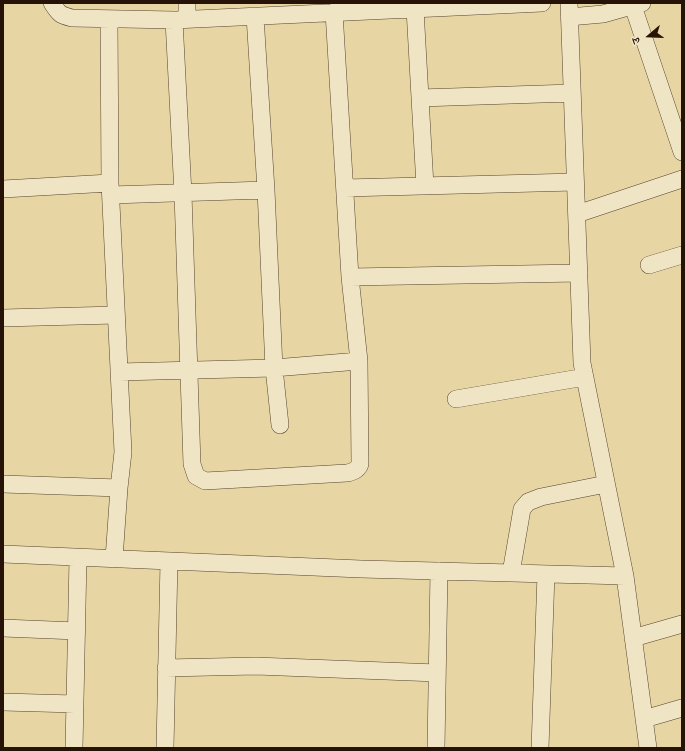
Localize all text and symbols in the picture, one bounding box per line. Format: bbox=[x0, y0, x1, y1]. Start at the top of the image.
north arrow bbox=[629, 16, 669, 56]
text: उ bbox=[629, 35, 645, 45]

